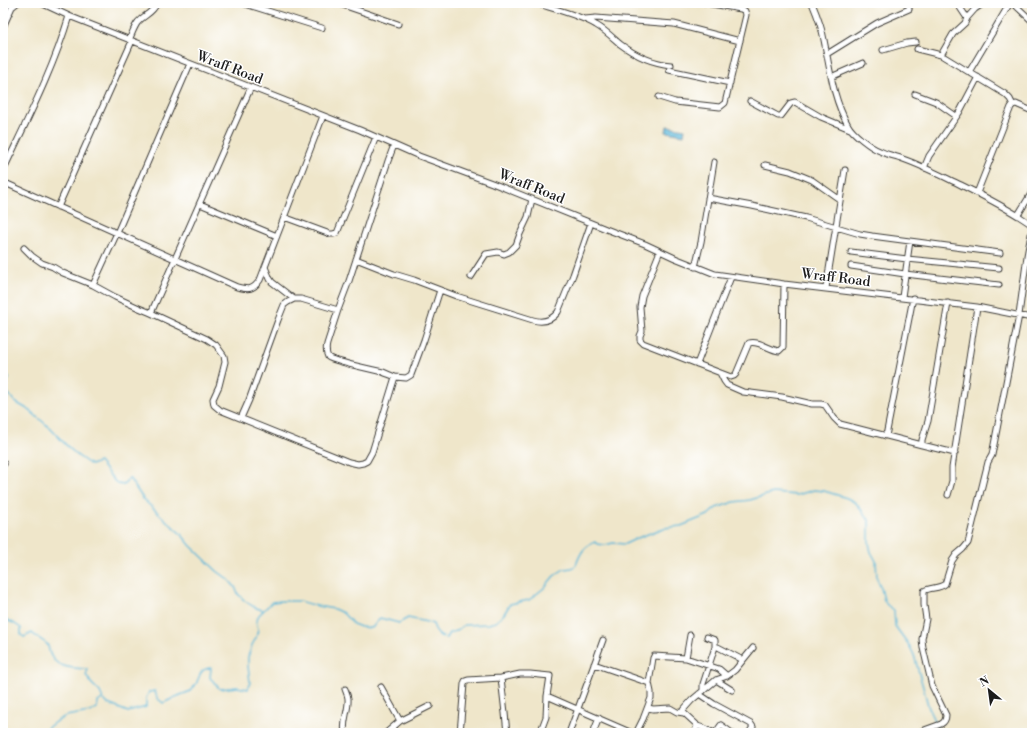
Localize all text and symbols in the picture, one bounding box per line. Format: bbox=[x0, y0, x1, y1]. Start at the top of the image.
street label: Wraff Road bbox=[193, 47, 265, 89]
street label: Wraff Road bbox=[495, 165, 567, 208]
street label: Wraff Road bbox=[799, 265, 872, 291]
north arrow bbox=[969, 670, 1009, 710]
text: N bbox=[977, 674, 992, 690]

